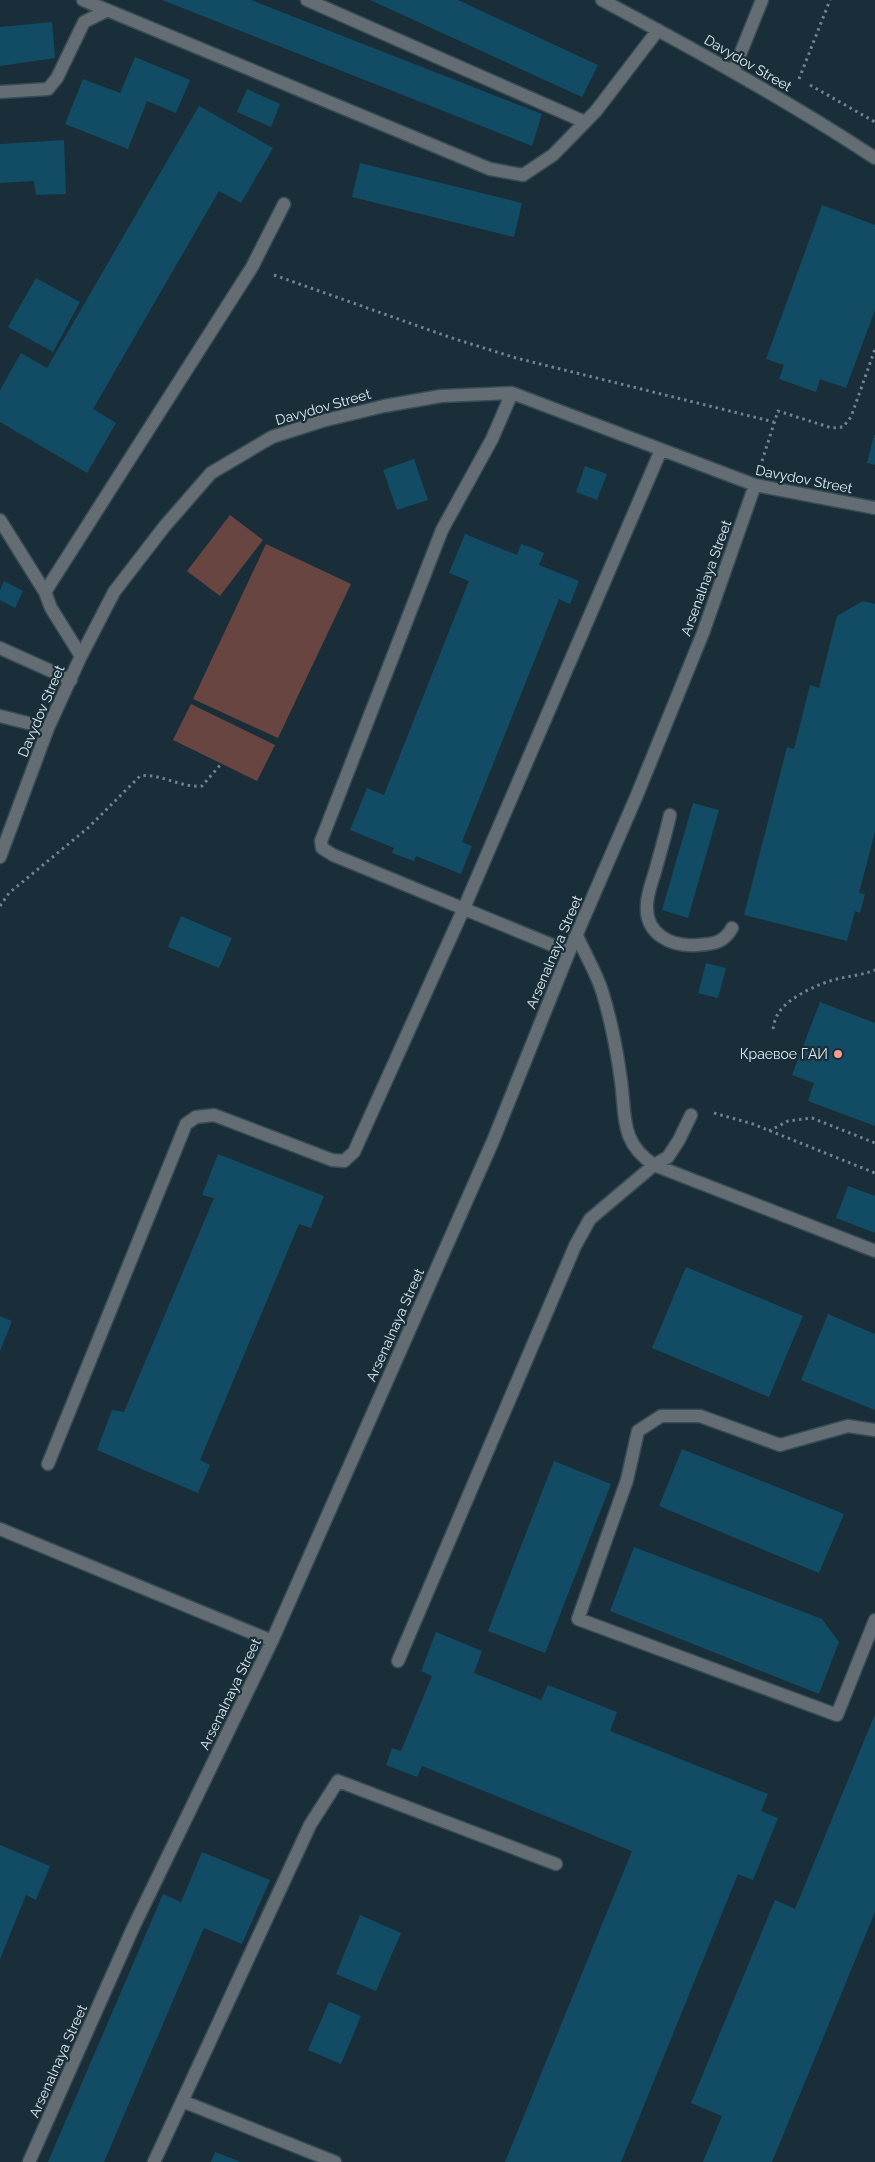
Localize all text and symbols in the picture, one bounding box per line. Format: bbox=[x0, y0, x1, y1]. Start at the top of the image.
street label: Davydov Street bbox=[701, 31, 795, 95]
street label: Davydov Street bbox=[273, 386, 373, 428]
street label: Davydov Street bbox=[754, 462, 854, 496]
street label: Arsenalnaya Street bbox=[678, 518, 734, 638]
street label: Davydov Street bbox=[14, 662, 68, 759]
street label: Arsenalnaya Street bbox=[523, 892, 585, 1011]
place label: Краевое ГАИ bbox=[740, 1046, 828, 1062]
marker: Краевое ГАИ bbox=[832, 1048, 844, 1060]
street label: Arsenalnaya Street bbox=[363, 1266, 427, 1384]
street label: Arsenalnaya Street bbox=[196, 1635, 264, 1752]
street label: Arsenalnaya Street bbox=[26, 2002, 90, 2120]

